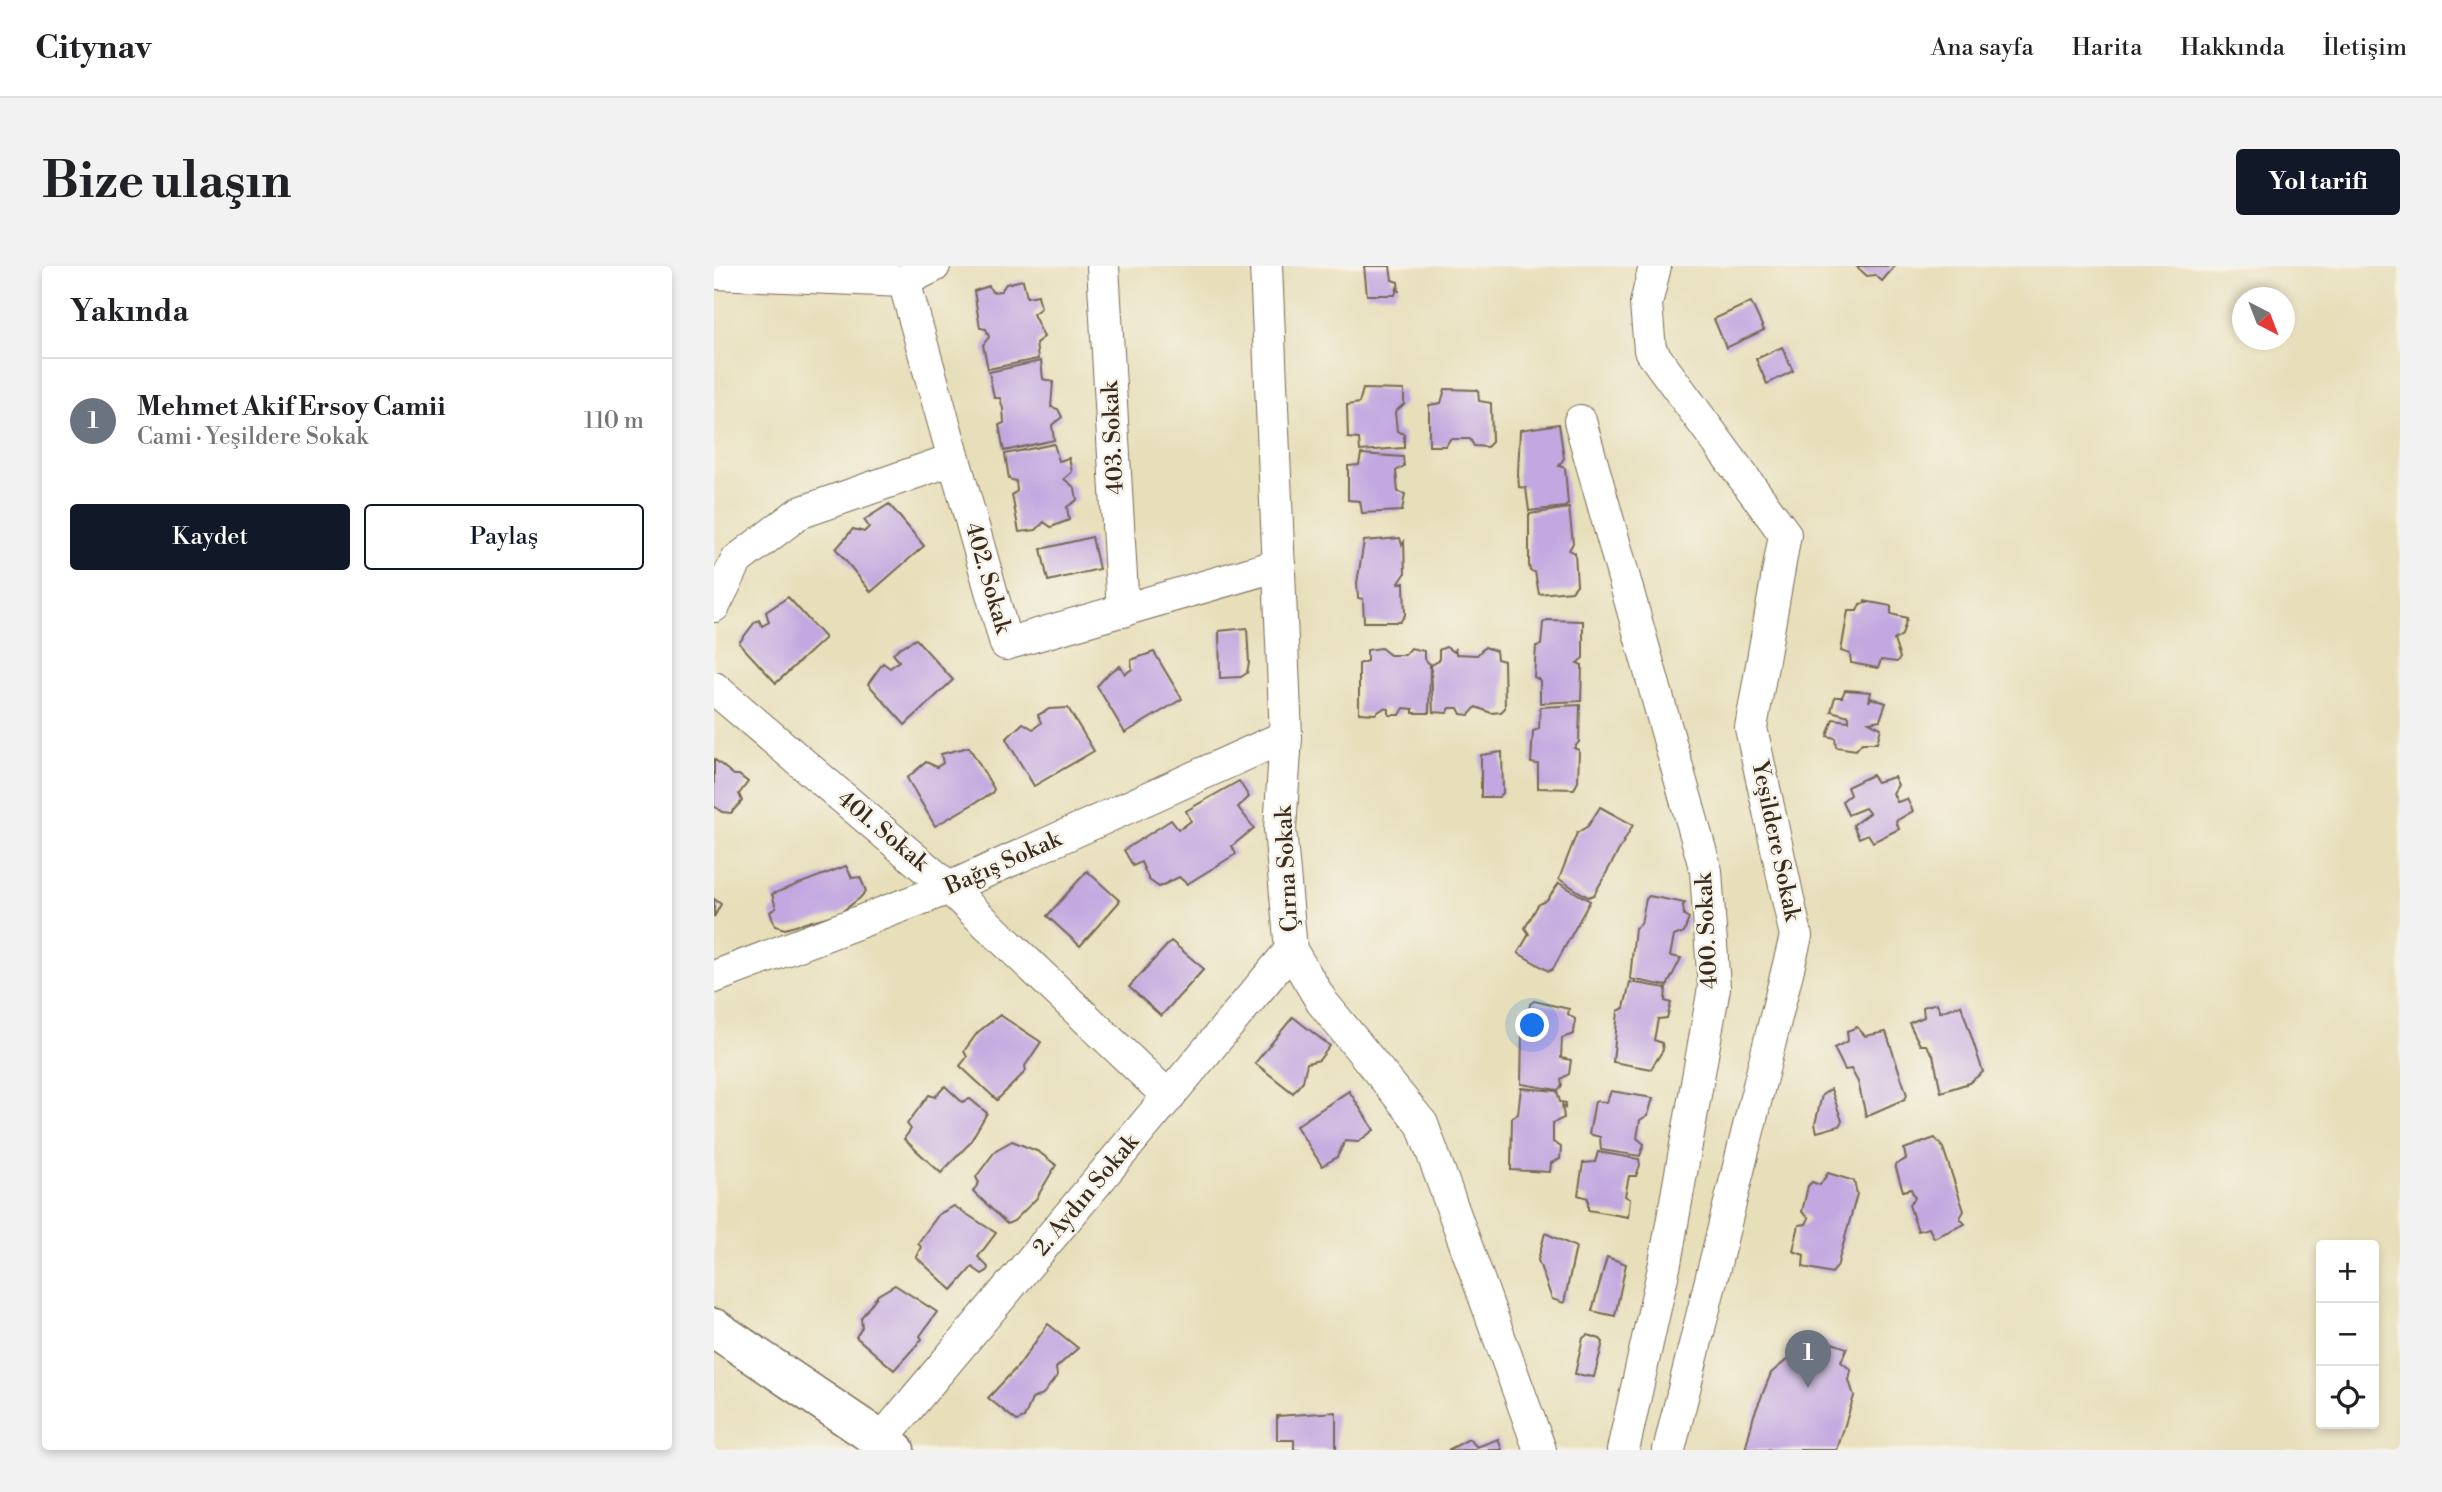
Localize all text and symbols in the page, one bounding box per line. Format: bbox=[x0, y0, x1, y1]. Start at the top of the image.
text: Citynav bbox=[35, 28, 152, 69]
text: Ana sayfa bbox=[1931, 33, 2034, 63]
text: Harita bbox=[2072, 33, 2142, 63]
text: Hakkında bbox=[2180, 33, 2285, 63]
text: İletişim bbox=[2323, 33, 2407, 63]
button: Yol tarifi bbox=[2236, 149, 2400, 215]
text: Bize ulaşın bbox=[42, 152, 291, 213]
north arrow bbox=[2232, 287, 2295, 350]
text: Yakında bbox=[70, 293, 189, 331]
street label: 403. Sokak bbox=[1096, 379, 1130, 496]
text: Mehmet Akif Ersoy Camii bbox=[137, 391, 445, 423]
text: 1 bbox=[87, 407, 99, 435]
text: 110 m bbox=[584, 407, 644, 435]
text: Cami · Yeşildere Sokak bbox=[137, 423, 368, 451]
button: Kaydet bbox=[70, 504, 350, 570]
button: Paylaş bbox=[364, 504, 644, 570]
street label: 402. Sokak bbox=[959, 519, 1017, 638]
street label: Yeşildere Sokak bbox=[1745, 757, 1807, 925]
street label: 401. Sokak bbox=[832, 785, 935, 878]
street label: Çırna Sokak bbox=[1270, 804, 1304, 933]
street label: Bağış Sokak bbox=[939, 824, 1067, 902]
street label: 400. Sokak bbox=[1690, 871, 1724, 990]
your location bbox=[1515, 1008, 1549, 1042]
street label: 2. Aydın Sokak bbox=[1027, 1128, 1146, 1261]
map controls bbox=[2316, 1240, 2379, 1429]
button: + bbox=[2316, 1240, 2379, 1303]
button: − bbox=[2316, 1303, 2379, 1366]
pin: 1 bbox=[1785, 1330, 1831, 1388]
button: locate bbox=[2316, 1366, 2379, 1429]

